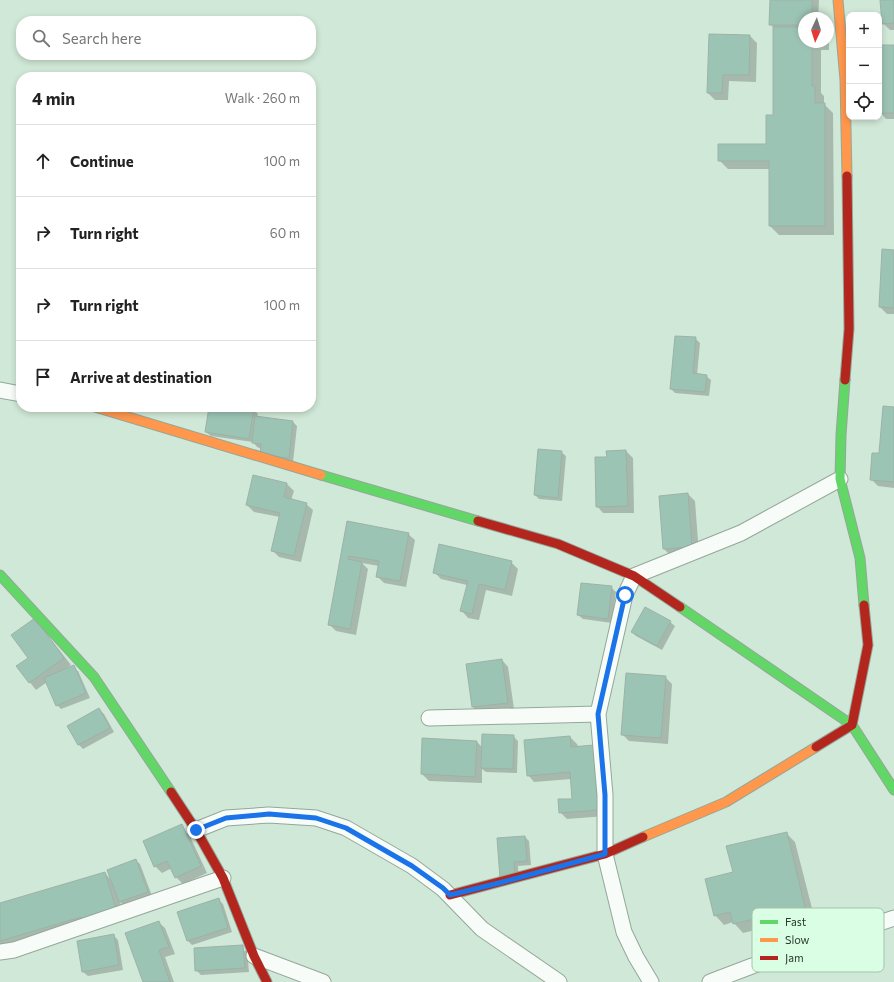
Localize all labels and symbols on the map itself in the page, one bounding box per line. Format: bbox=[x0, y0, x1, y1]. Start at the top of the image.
north arrow bbox=[798, 12, 834, 48]
route start bbox=[616, 586, 634, 604]
route end bbox=[187, 821, 205, 839]
legend bbox=[752, 908, 884, 972]
text: Fast bbox=[785, 915, 807, 928]
text: Slow bbox=[785, 933, 810, 946]
text: Jam bbox=[785, 951, 804, 965]

